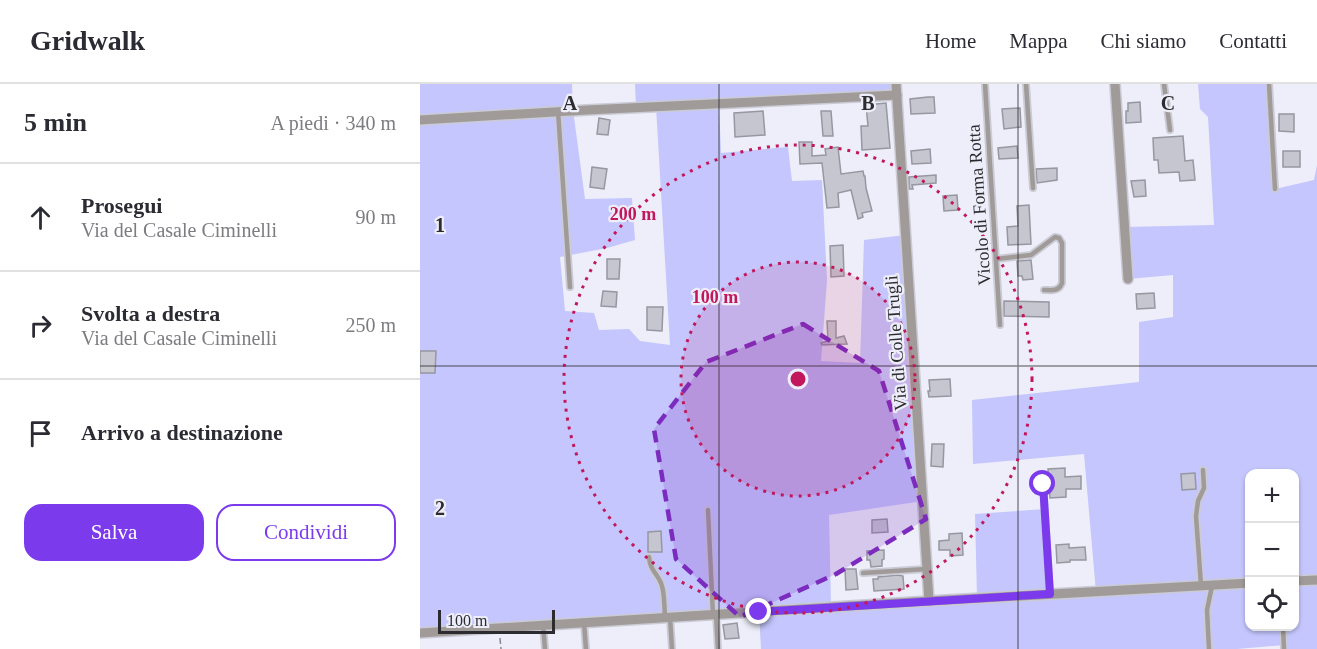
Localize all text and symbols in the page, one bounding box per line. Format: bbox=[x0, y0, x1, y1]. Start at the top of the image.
text: Gridwalk bbox=[30, 25, 145, 56]
text: Home bbox=[925, 29, 976, 53]
text: Mappa bbox=[1009, 29, 1068, 53]
text: Chi siamo bbox=[1101, 29, 1186, 53]
text: Contatti bbox=[1219, 29, 1287, 53]
text: A bbox=[563, 92, 578, 114]
text: B bbox=[861, 92, 875, 114]
text: C bbox=[1161, 92, 1175, 114]
text: 5 min bbox=[24, 108, 87, 137]
text: A piedi · 340 m bbox=[270, 112, 396, 134]
street label: Vicolo di Forma Rotta bbox=[963, 124, 995, 286]
text: Prosegui bbox=[81, 193, 162, 218]
icon: ahead bbox=[24, 201, 57, 234]
text: 200 m bbox=[610, 204, 656, 224]
text: 90 m bbox=[355, 206, 396, 228]
text: 1 bbox=[435, 214, 445, 236]
text: Via del Casale Ciminelli bbox=[81, 219, 277, 241]
street label: Via di Colle Trugli bbox=[881, 275, 911, 411]
text: 100 m bbox=[692, 287, 738, 307]
text: Svolta a destra bbox=[81, 301, 220, 326]
icon: right bbox=[24, 309, 57, 342]
text: 250 m bbox=[345, 314, 396, 336]
text: Via del Casale Ciminelli bbox=[81, 327, 277, 349]
centre of rings bbox=[788, 369, 808, 389]
icon: arrive bbox=[24, 417, 57, 450]
text: Arrivo a destinazione bbox=[81, 420, 283, 445]
map controls bbox=[1245, 469, 1299, 631]
button: + bbox=[1245, 469, 1299, 523]
route start bbox=[1029, 470, 1055, 496]
text: 2 bbox=[435, 497, 445, 519]
button: Salva bbox=[24, 504, 204, 561]
button: Condividi bbox=[216, 504, 396, 561]
button: − bbox=[1245, 523, 1299, 577]
button: locate bbox=[1245, 577, 1299, 631]
route end bbox=[745, 598, 771, 624]
scale bar bbox=[438, 607, 555, 634]
text: 100 m bbox=[447, 612, 487, 629]

